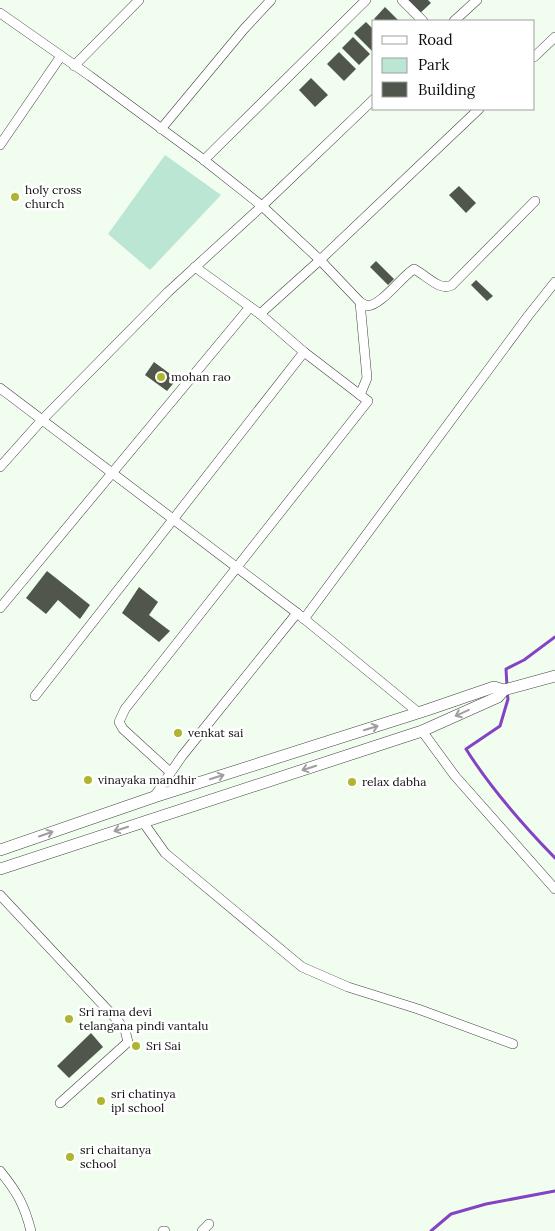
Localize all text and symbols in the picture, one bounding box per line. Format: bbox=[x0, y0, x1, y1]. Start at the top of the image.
legend bbox=[372, 20, 535, 110]
text: Road bbox=[418, 30, 453, 49]
text: Park bbox=[418, 55, 449, 74]
text: Building bbox=[418, 80, 476, 99]
place label: holy cross church bbox=[25, 182, 82, 211]
marker: holy cross church bbox=[9, 191, 21, 203]
place label: mohan rao bbox=[171, 369, 231, 384]
marker: mohan rao bbox=[155, 371, 167, 383]
one-way arrow bbox=[455, 708, 470, 718]
one-way arrow bbox=[363, 722, 379, 732]
place label: venkat sai bbox=[188, 725, 243, 740]
marker: venkat sai bbox=[172, 727, 184, 739]
one-way arrow bbox=[302, 764, 318, 774]
one-way arrow bbox=[208, 771, 224, 781]
place label: vinayaka mandhir bbox=[98, 772, 197, 787]
marker: vinayaka mandhir bbox=[82, 774, 94, 786]
place label: relax dabha bbox=[362, 774, 426, 789]
marker: relax dabha bbox=[346, 776, 358, 788]
one-way arrow bbox=[114, 825, 130, 834]
one-way arrow bbox=[38, 829, 54, 839]
place label: Sri rama devi telangana pindi vantalu bbox=[79, 1004, 208, 1033]
marker: Sri rama devi telangana pindi vantalu bbox=[63, 1013, 75, 1025]
place label: Sri Sai bbox=[146, 1038, 181, 1053]
marker: Sri Sai bbox=[130, 1040, 142, 1052]
place label: sri chatinya ipl school bbox=[111, 1086, 176, 1115]
marker: sri chatinya ipl school bbox=[95, 1095, 107, 1107]
place label: sri chaitanya school bbox=[80, 1142, 151, 1171]
marker: sri chaitanya school bbox=[64, 1151, 76, 1163]

